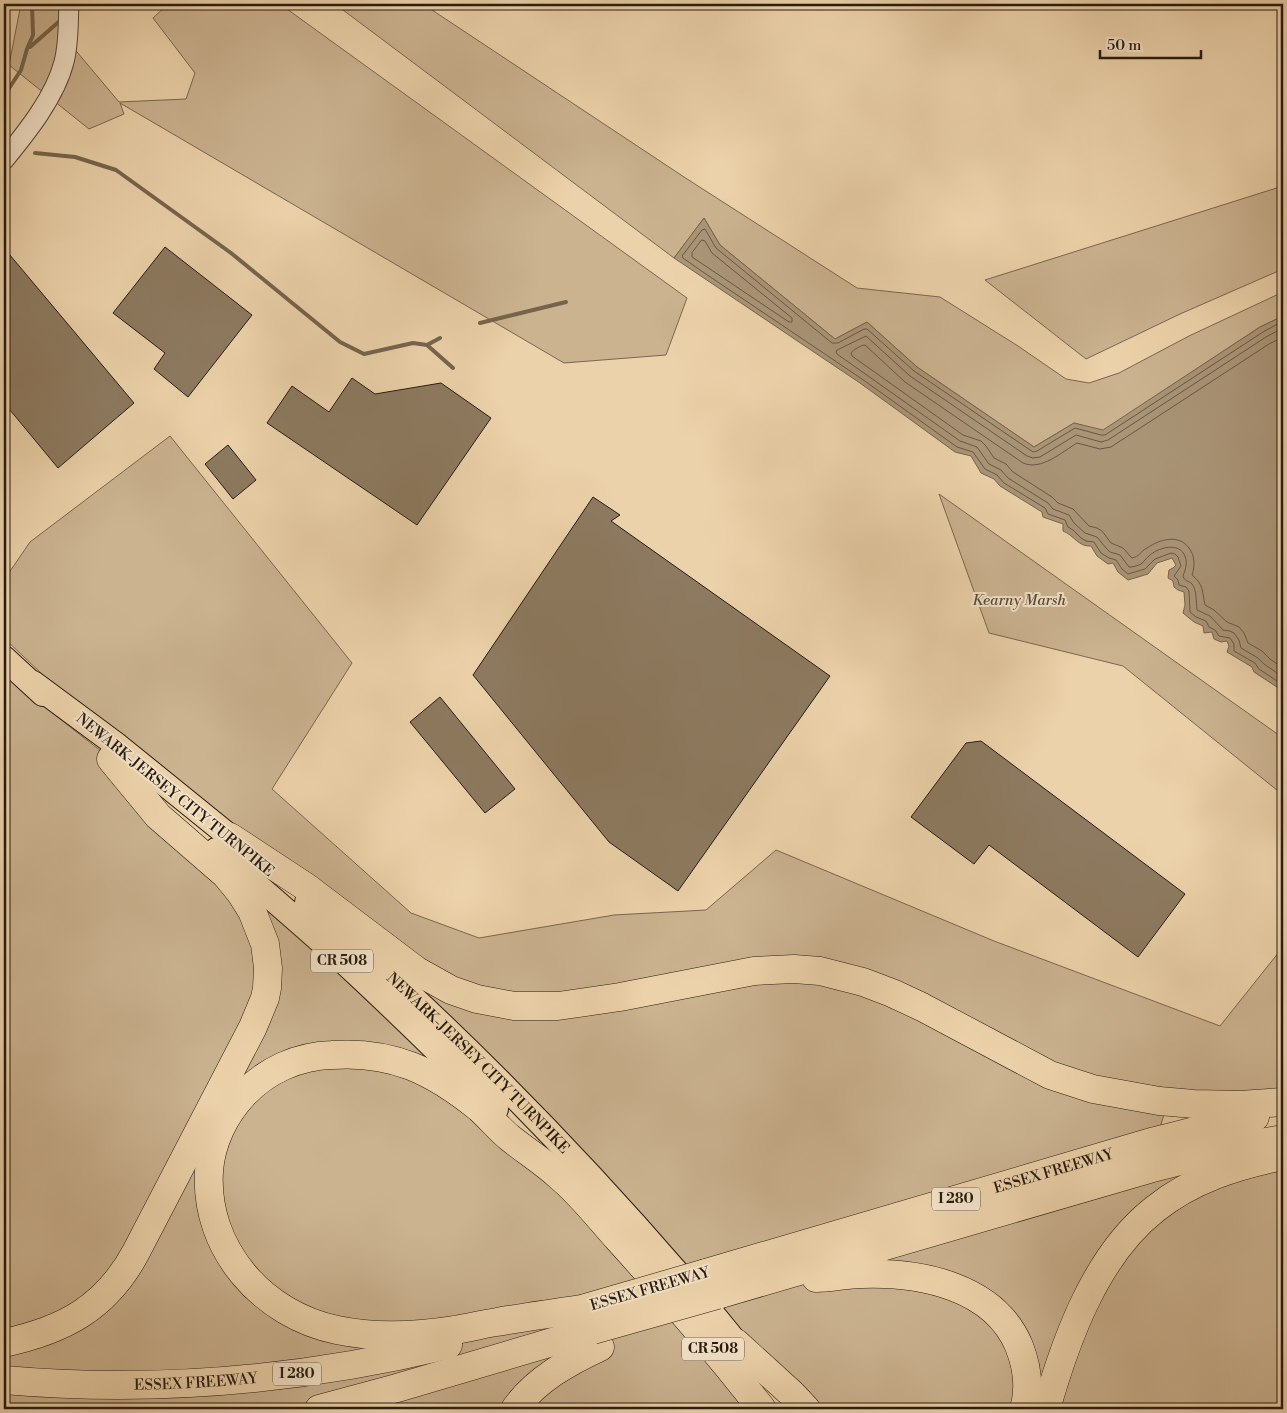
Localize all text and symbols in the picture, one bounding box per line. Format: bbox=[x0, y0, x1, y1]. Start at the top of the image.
scale bar bbox=[1100, 28, 1201, 60]
text: 50 m bbox=[1107, 36, 1141, 55]
park label: Kearny Marsh bbox=[972, 591, 1066, 610]
street label: NEWARK-JERSEY CITY TURNPIKE bbox=[72, 709, 278, 881]
road number: CR 508 bbox=[311, 949, 373, 972]
street label: NEWARK-JERSEY CITY TURNPIKE bbox=[383, 968, 574, 1157]
street label: ESSEX FREEWAY bbox=[991, 1144, 1117, 1198]
road number: I 280 bbox=[932, 1188, 980, 1210]
street label: ESSEX FREEWAY bbox=[588, 1262, 713, 1315]
road number: CR 508 bbox=[682, 1338, 744, 1360]
road number: I 280 bbox=[273, 1362, 321, 1386]
street label: ESSEX FREEWAY bbox=[134, 1368, 260, 1394]

